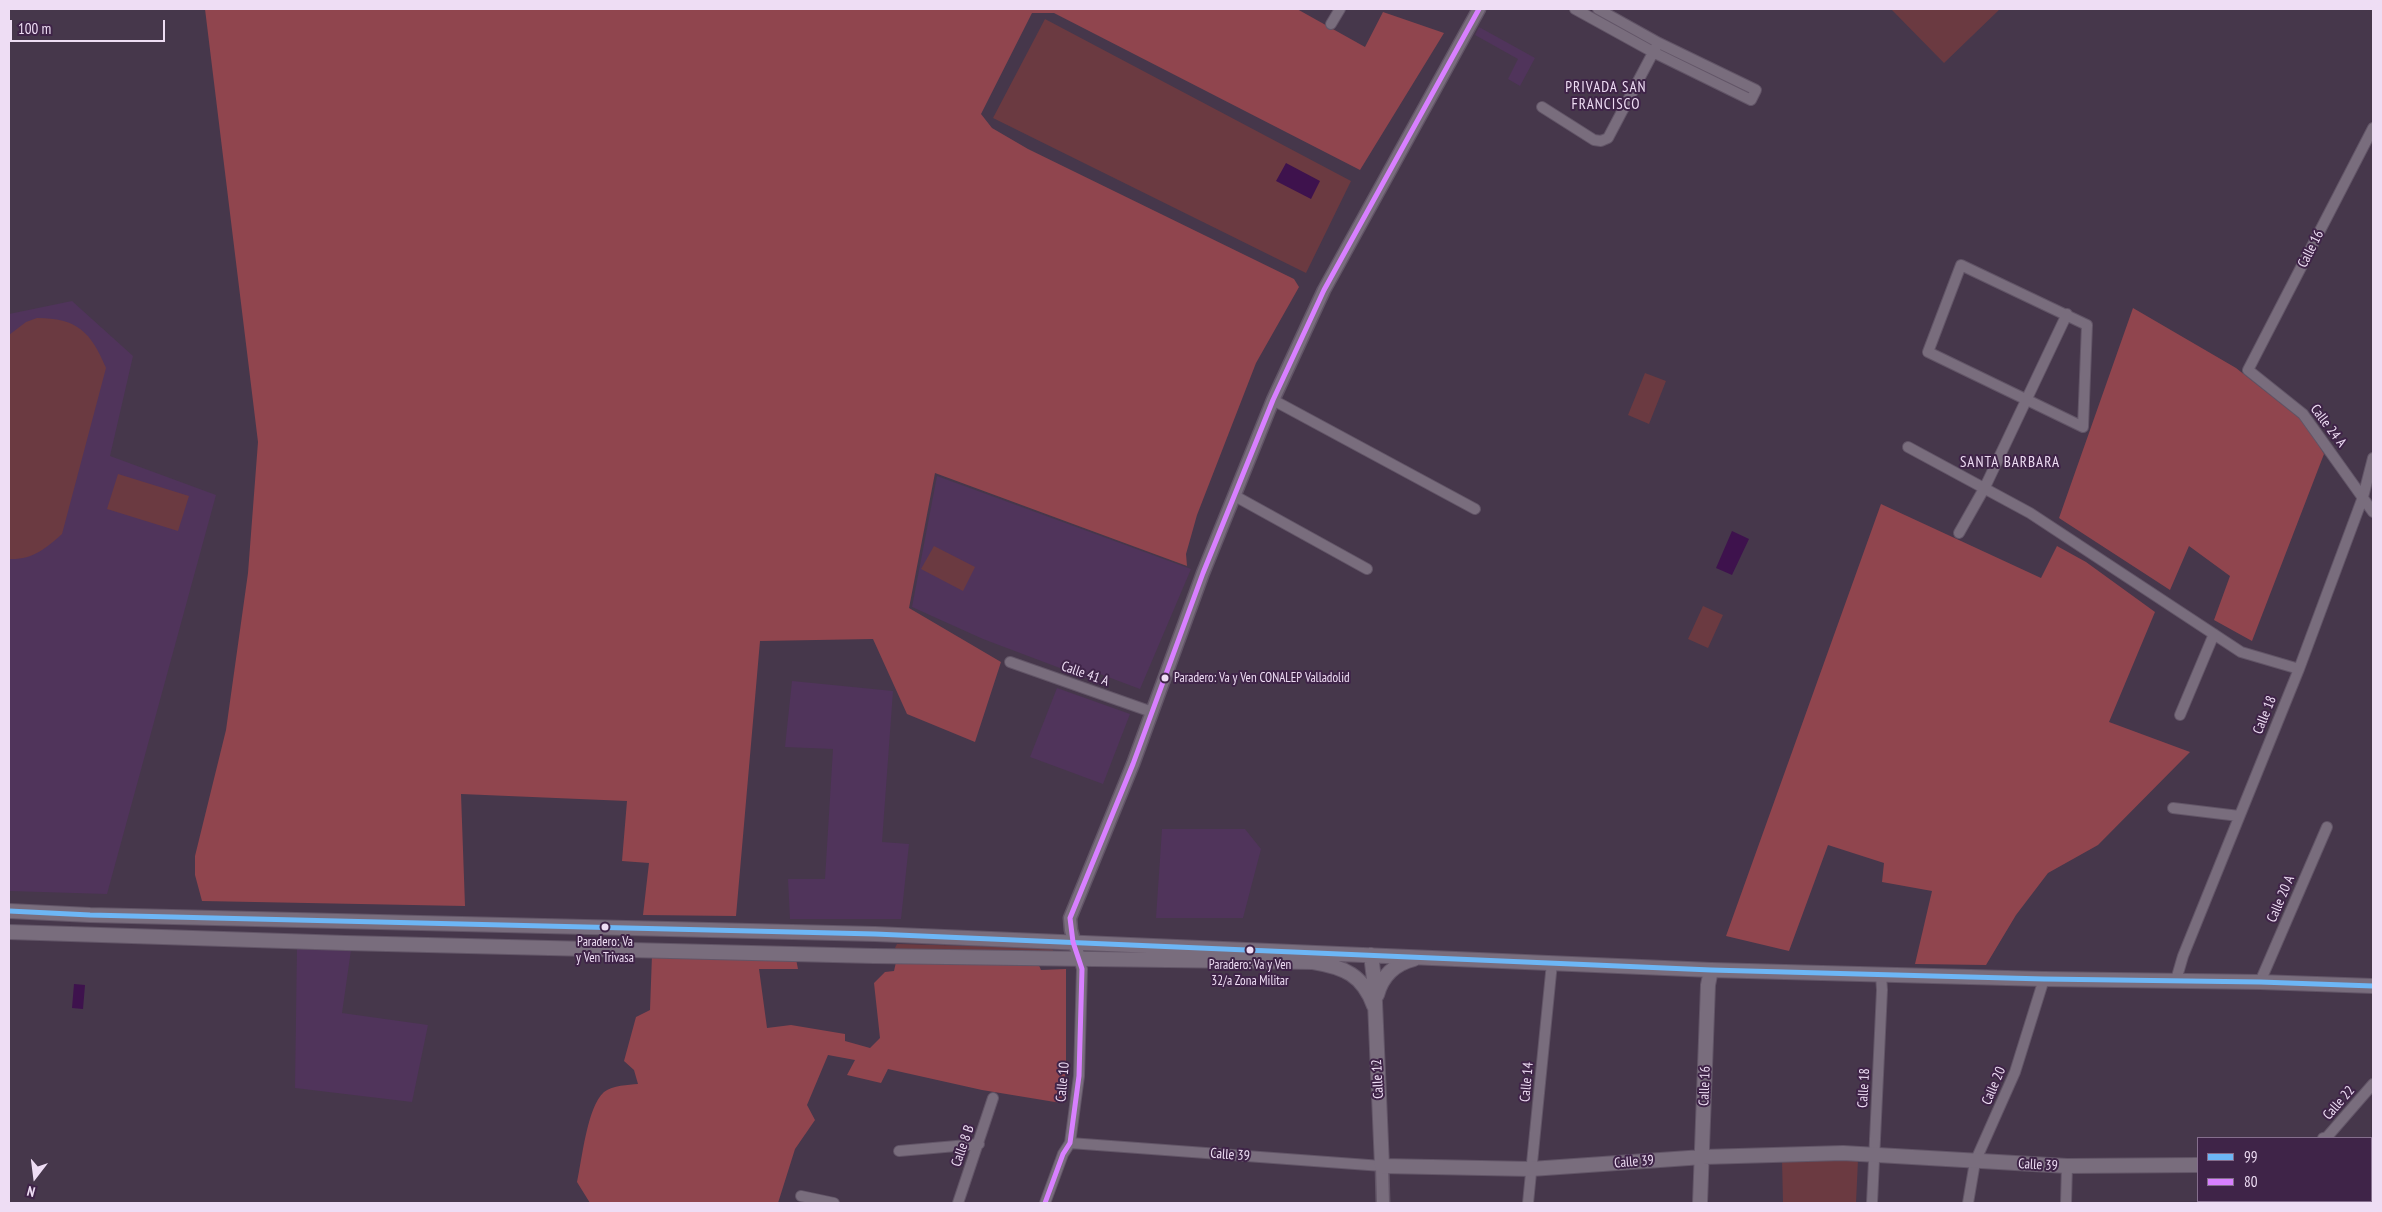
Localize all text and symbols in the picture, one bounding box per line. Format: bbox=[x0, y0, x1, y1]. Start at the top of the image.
scale bar bbox=[12, 10, 168, 42]
text: 100 m bbox=[18, 19, 51, 38]
district label: PRIVADA SAN FRANCISCO bbox=[1564, 79, 1648, 114]
street label: Calle 16 bbox=[2295, 227, 2327, 271]
street label: Calle 24 A bbox=[2306, 401, 2350, 451]
district label: SANTA BARBARA bbox=[1958, 454, 2062, 472]
street label: Calle 41 A bbox=[1059, 658, 1111, 690]
place label: Paradero: Va y Ven CONALEP Valladolid bbox=[1174, 670, 1350, 686]
marker: Paradero: Va y Ven CONALEP Valladolid bbox=[1160, 673, 1170, 683]
street label: Calle 18 bbox=[2250, 693, 2280, 737]
street label: Calle 20 A bbox=[2264, 873, 2298, 925]
marker: Paradero: Va y Ven Trivasa bbox=[600, 922, 610, 932]
place label: Paradero: Va y Ven Trivasa bbox=[576, 934, 634, 965]
marker: Paradero: Va y Ven 32/a Zona Militar bbox=[1245, 945, 1255, 955]
place label: Paradero: Va y Ven 32/a Zona Militar bbox=[1209, 957, 1291, 988]
street label: Calle 12 bbox=[1369, 1059, 1387, 1099]
street label: Calle 10 bbox=[1053, 1061, 1073, 1103]
street label: Calle 14 bbox=[1517, 1061, 1537, 1103]
street label: Calle 20 bbox=[1979, 1064, 2009, 1108]
street label: Calle 16 bbox=[1696, 1066, 1714, 1106]
street label: Calle 18 bbox=[1855, 1068, 1873, 1108]
street label: Calle 22 bbox=[2320, 1083, 2358, 1123]
street label: Calle 8 B bbox=[948, 1123, 978, 1169]
legend bbox=[2197, 1137, 2372, 1202]
street label: Calle 39 bbox=[1210, 1145, 1250, 1165]
text: 99 bbox=[2244, 1147, 2258, 1166]
north arrow bbox=[10, 1152, 60, 1202]
street label: Calle 39 bbox=[1614, 1152, 1654, 1172]
street label: Calle 39 bbox=[2018, 1156, 2058, 1174]
text: 80 bbox=[2244, 1172, 2258, 1191]
text: N bbox=[25, 1182, 37, 1201]

